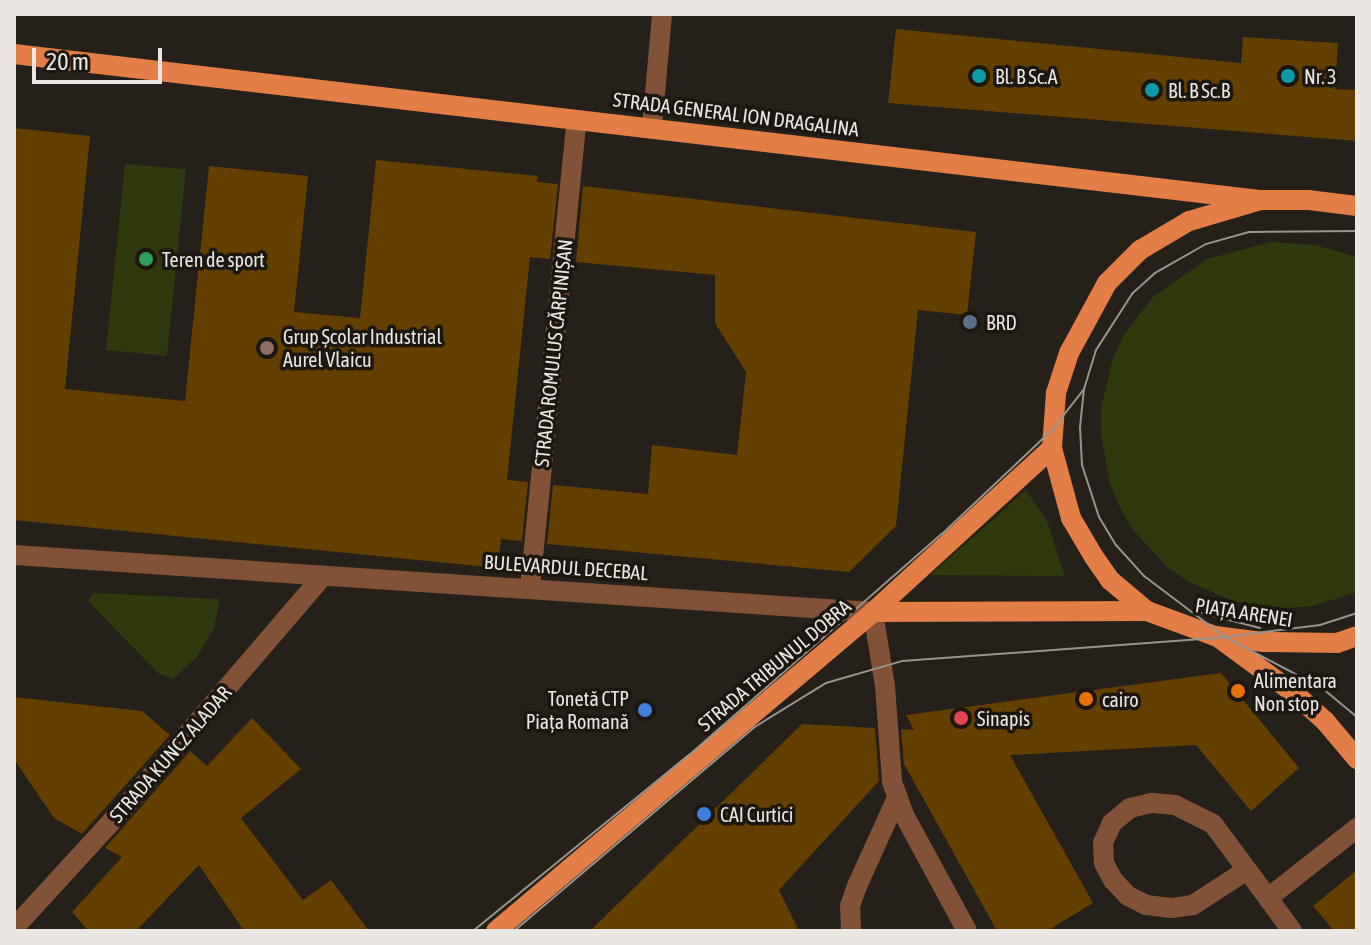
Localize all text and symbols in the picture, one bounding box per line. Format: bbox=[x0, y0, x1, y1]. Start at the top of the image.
scale bar bbox=[36, 32, 166, 82]
text: 20 m bbox=[46, 48, 89, 75]
place label: Bl. B Sc.A bbox=[995, 64, 1057, 88]
place label: Nr. 3 bbox=[1304, 64, 1337, 88]
marker: Bl. B Sc.A bbox=[970, 67, 988, 85]
marker: Nr. 3 bbox=[1279, 67, 1297, 85]
place label: Bl. B Sc.B bbox=[1168, 78, 1230, 102]
marker: Bl. B Sc.B bbox=[1143, 81, 1161, 99]
street label: STRADA GENERAL ION DRAGALINA bbox=[612, 87, 860, 141]
street label: STRADA ROMULUS CĂRPINIȘAN bbox=[529, 238, 577, 468]
place label: Teren de sport bbox=[162, 247, 265, 271]
marker: Teren de sport bbox=[137, 250, 155, 268]
place label: BRD bbox=[986, 310, 1017, 334]
marker: BRD bbox=[961, 313, 979, 331]
place label: Grup Școlar Industrial Aurel Vlaicu bbox=[283, 324, 442, 371]
marker: Grup Școlar Industrial Aurel Vlaicu bbox=[258, 339, 276, 357]
street label: BULEVARDUL DECEBAL bbox=[483, 549, 649, 585]
street label: PIAȚA ARENEI bbox=[1194, 592, 1294, 632]
street label: STRADA TRIBUNUL DOBRA bbox=[693, 594, 855, 736]
place label: Alimentara Non stop bbox=[1254, 668, 1337, 715]
street label: STRADA KUNCZ ALADAR bbox=[104, 681, 236, 827]
marker: Alimentara Non stop bbox=[1229, 682, 1247, 700]
place label: Tonetă CTP Piața Romană bbox=[526, 686, 629, 733]
place label: cairo bbox=[1102, 687, 1139, 711]
marker: cairo bbox=[1077, 690, 1095, 708]
marker: Tonetă CTP Piața Romană bbox=[636, 701, 654, 719]
place label: Sinapis bbox=[977, 706, 1030, 730]
marker: Sinapis bbox=[952, 709, 970, 727]
place label: CAI Curtici bbox=[720, 802, 793, 826]
marker: CAI Curtici bbox=[695, 805, 713, 823]

